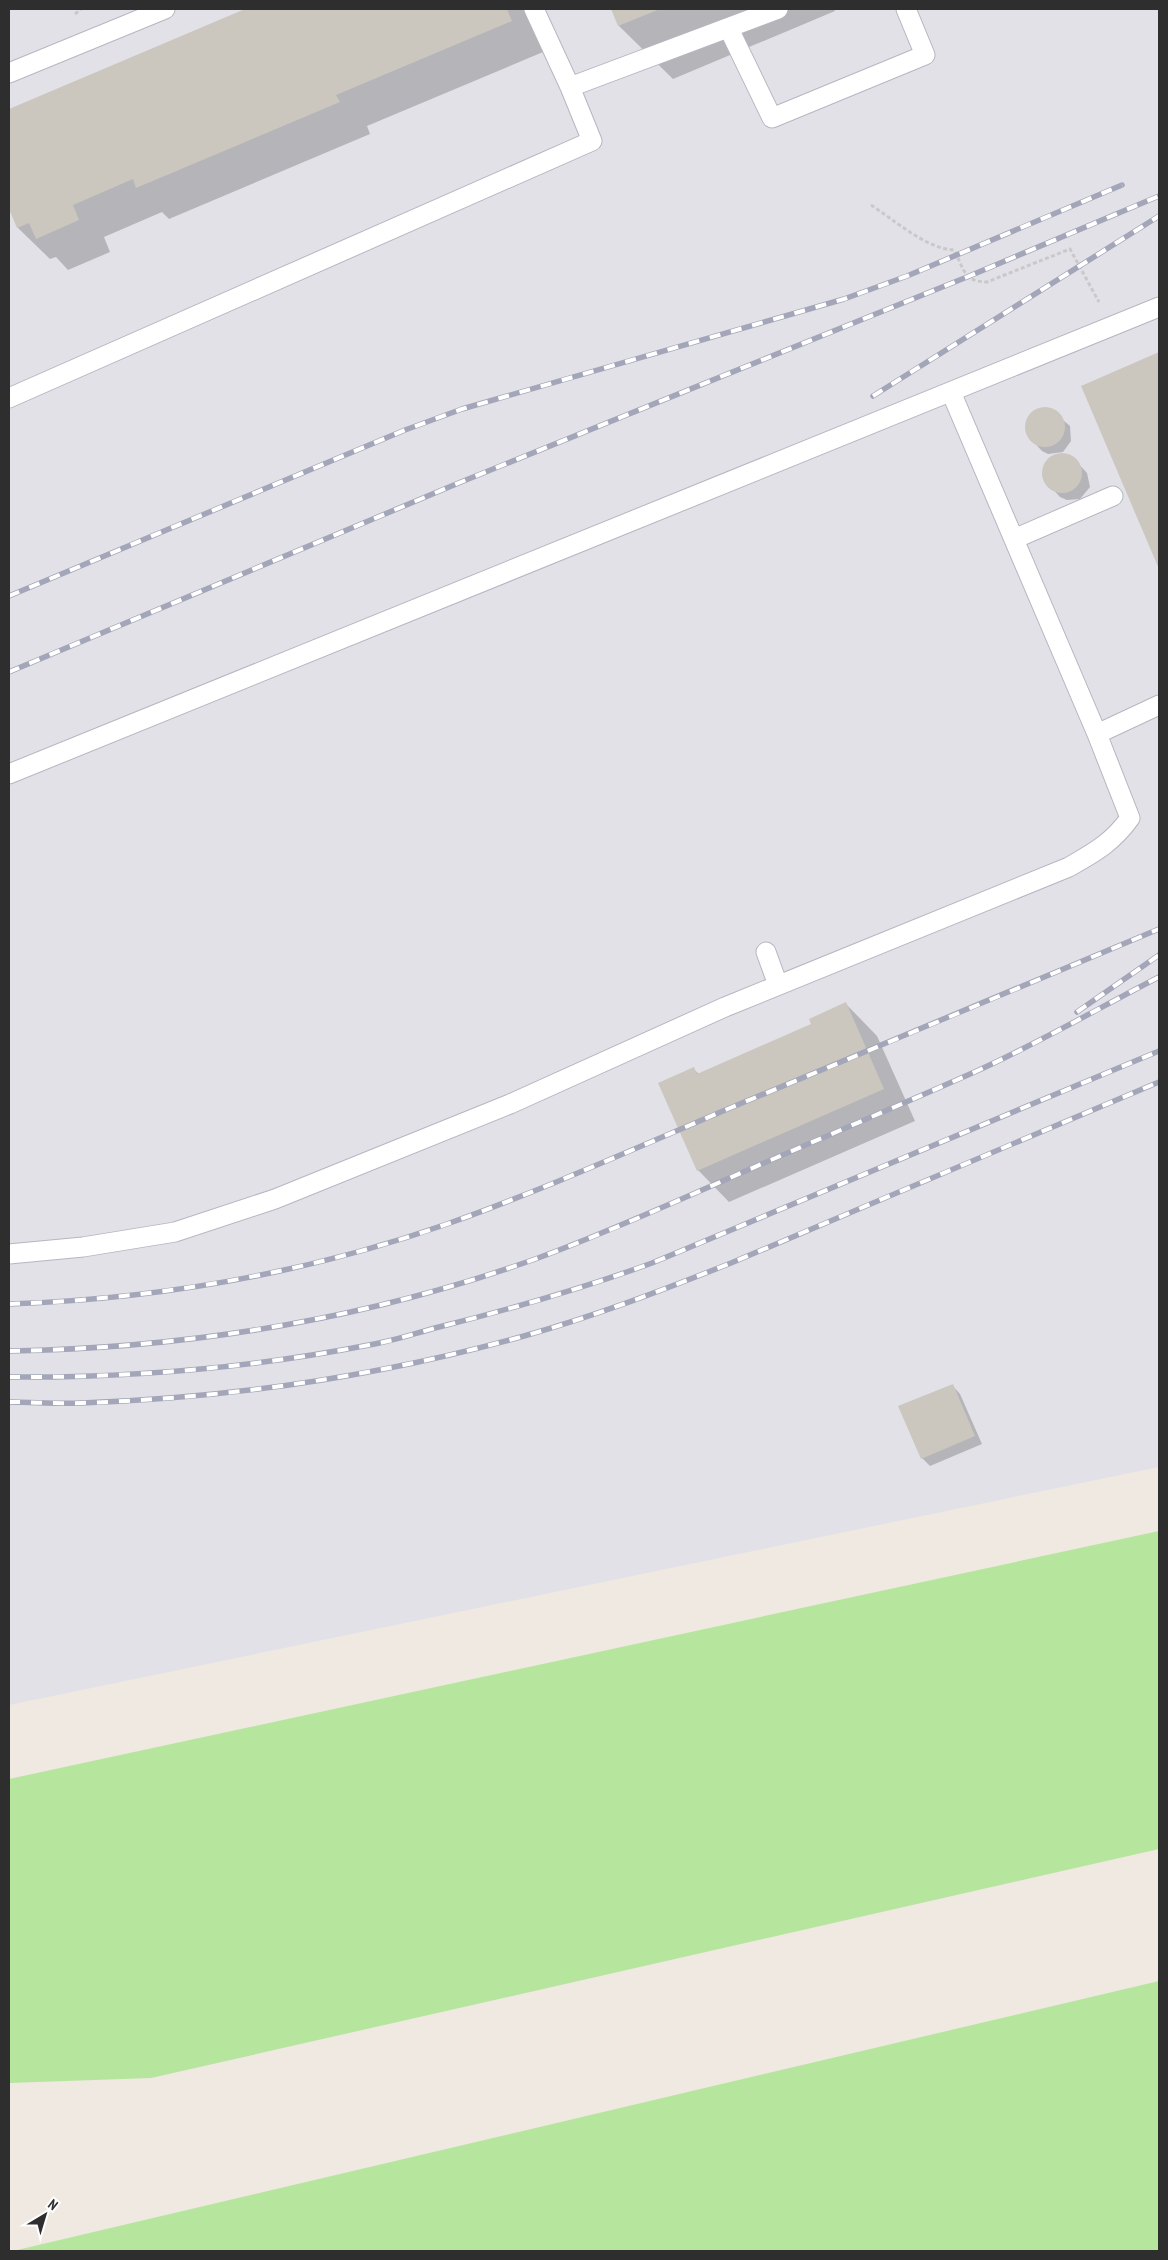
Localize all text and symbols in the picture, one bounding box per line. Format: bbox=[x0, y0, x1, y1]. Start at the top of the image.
north arrow bbox=[20, 2190, 70, 2240]
text: N bbox=[44, 2195, 62, 2214]

